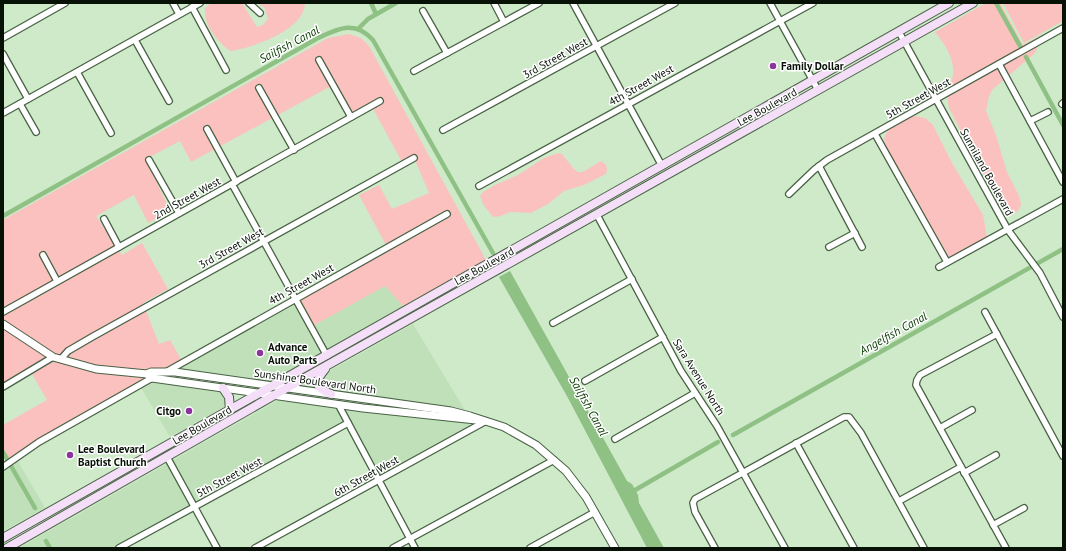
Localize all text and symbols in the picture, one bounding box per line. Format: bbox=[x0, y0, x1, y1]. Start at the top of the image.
water label: Sailfish Canal bbox=[256, 22, 322, 66]
street label: 3rd Street West bbox=[520, 34, 590, 82]
place label: Family Dollar bbox=[781, 59, 844, 73]
street label: 4th Street West bbox=[606, 61, 676, 109]
marker: Family Dollar bbox=[768, 61, 778, 71]
street label: 5th Street West bbox=[883, 74, 953, 122]
street label: Lee Boulevard bbox=[735, 85, 799, 129]
street label: Sunniland Boulevard bbox=[957, 126, 1017, 218]
street label: 2nd Street West bbox=[151, 174, 223, 222]
street label: 3rd Street West bbox=[196, 224, 266, 272]
street label: Lee Boulevard bbox=[452, 244, 516, 288]
street label: 4th Street West bbox=[266, 260, 336, 308]
water label: Angelfish Canal bbox=[855, 308, 930, 358]
street label: Sara Avenue North bbox=[670, 336, 728, 418]
place label: Advance Auto Parts bbox=[268, 340, 318, 367]
marker: Advance Auto Parts bbox=[255, 348, 265, 358]
street label: Sunshine Boulevard North bbox=[253, 365, 377, 397]
water label: Sailfish Canal bbox=[566, 374, 612, 439]
street label: Lee Boulevard bbox=[170, 402, 234, 448]
place label: Citgo bbox=[156, 404, 181, 418]
marker: Citgo bbox=[184, 406, 194, 416]
place label: Lee Boulevard Baptist Church bbox=[78, 442, 147, 469]
marker: Lee Boulevard Baptist Church bbox=[65, 450, 75, 460]
street label: 6th Street West bbox=[331, 452, 401, 500]
street label: 5th Street West bbox=[194, 454, 264, 500]

